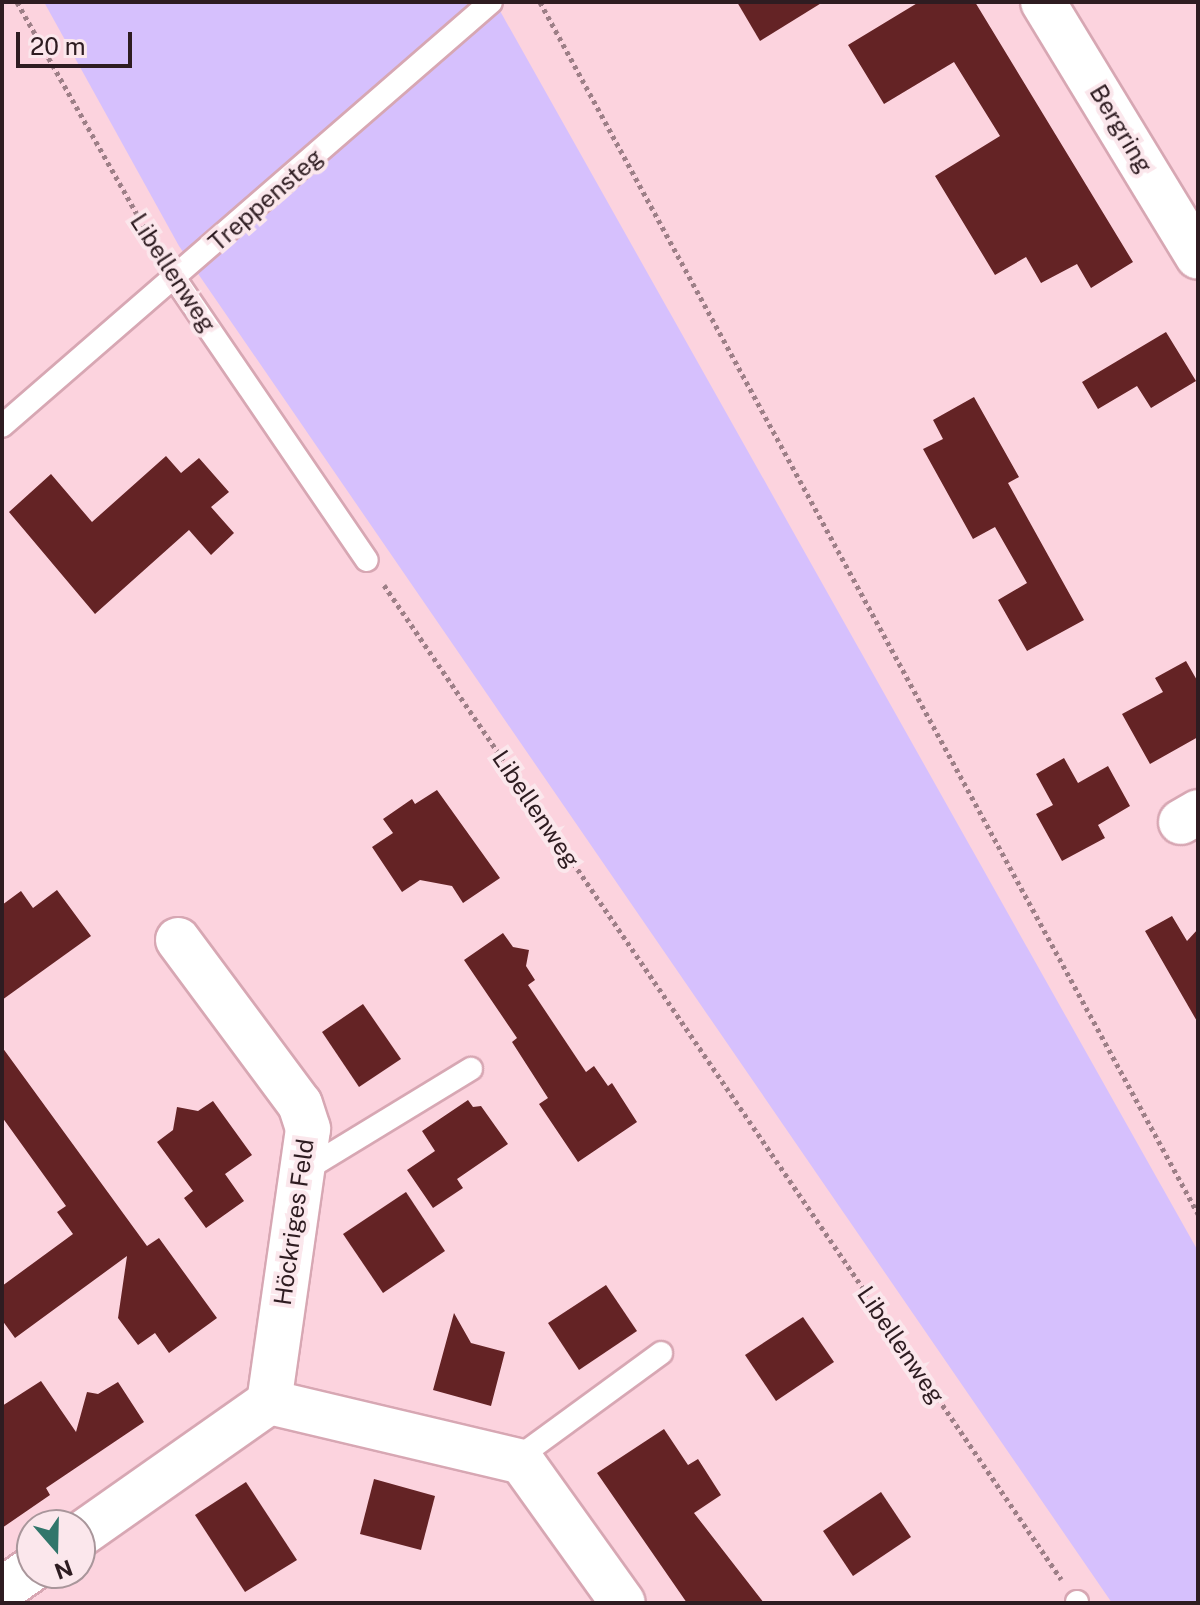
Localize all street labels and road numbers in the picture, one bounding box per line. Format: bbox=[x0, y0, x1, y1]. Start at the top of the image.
street label: Bergring bbox=[1083, 80, 1159, 178]
street label: Treppensteg bbox=[203, 143, 329, 257]
street label: Libellenweg bbox=[124, 208, 222, 338]
street label: Libellenweg bbox=[486, 745, 586, 873]
street label: Höckriges Feld bbox=[268, 1137, 320, 1307]
street label: Libellenweg bbox=[851, 1281, 951, 1409]

